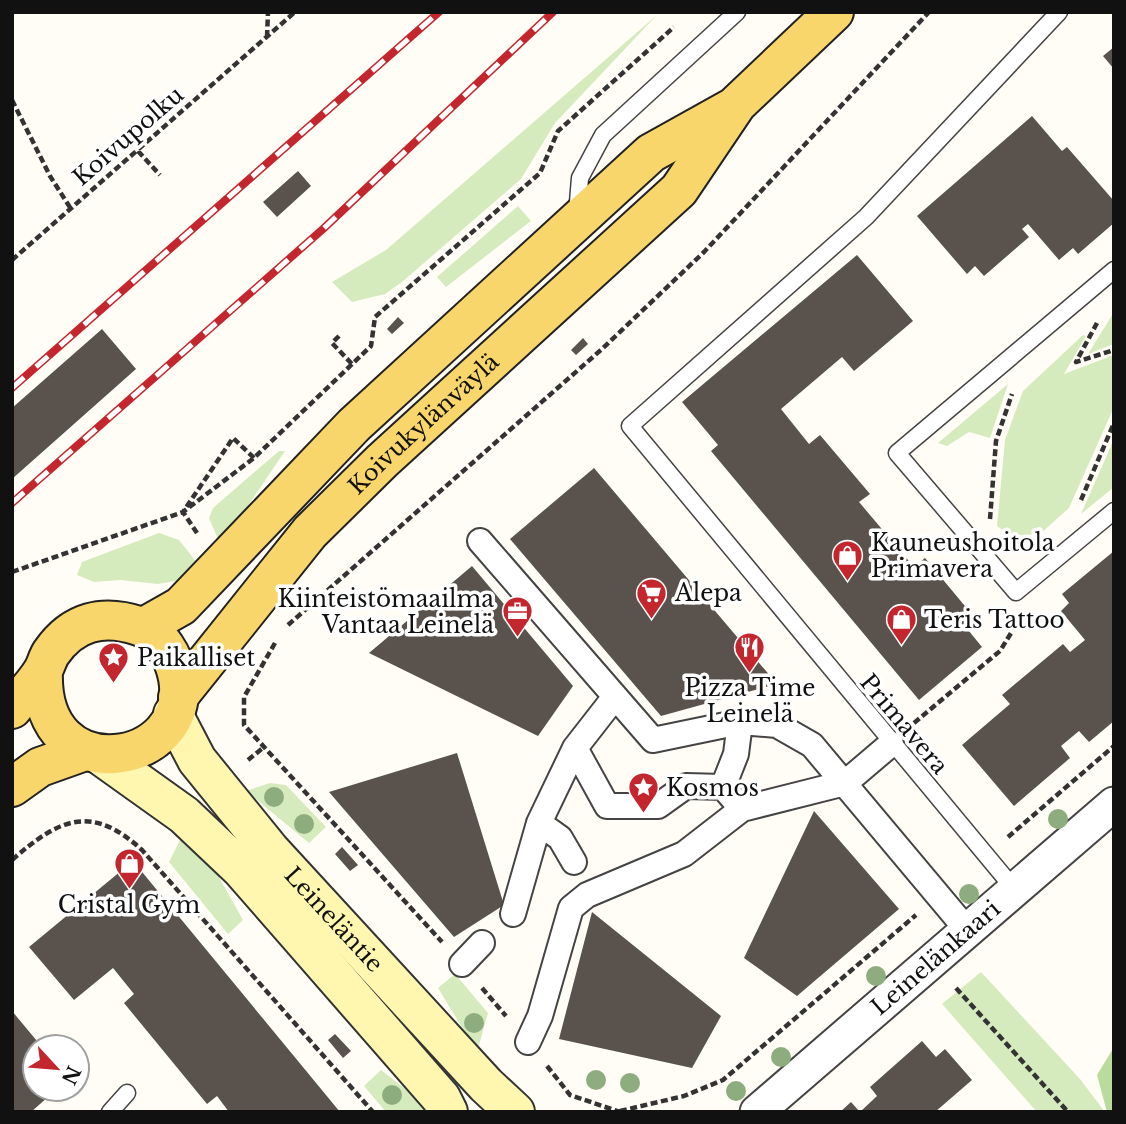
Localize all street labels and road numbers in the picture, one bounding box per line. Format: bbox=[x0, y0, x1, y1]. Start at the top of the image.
street label: Koivupolku bbox=[67, 80, 189, 192]
street label: Koivukylänväylä bbox=[342, 347, 505, 500]
street label: Primavera bbox=[854, 668, 954, 780]
street label: Leineläntie bbox=[279, 861, 389, 978]
street label: Leinelänkaari bbox=[865, 894, 1006, 1021]

